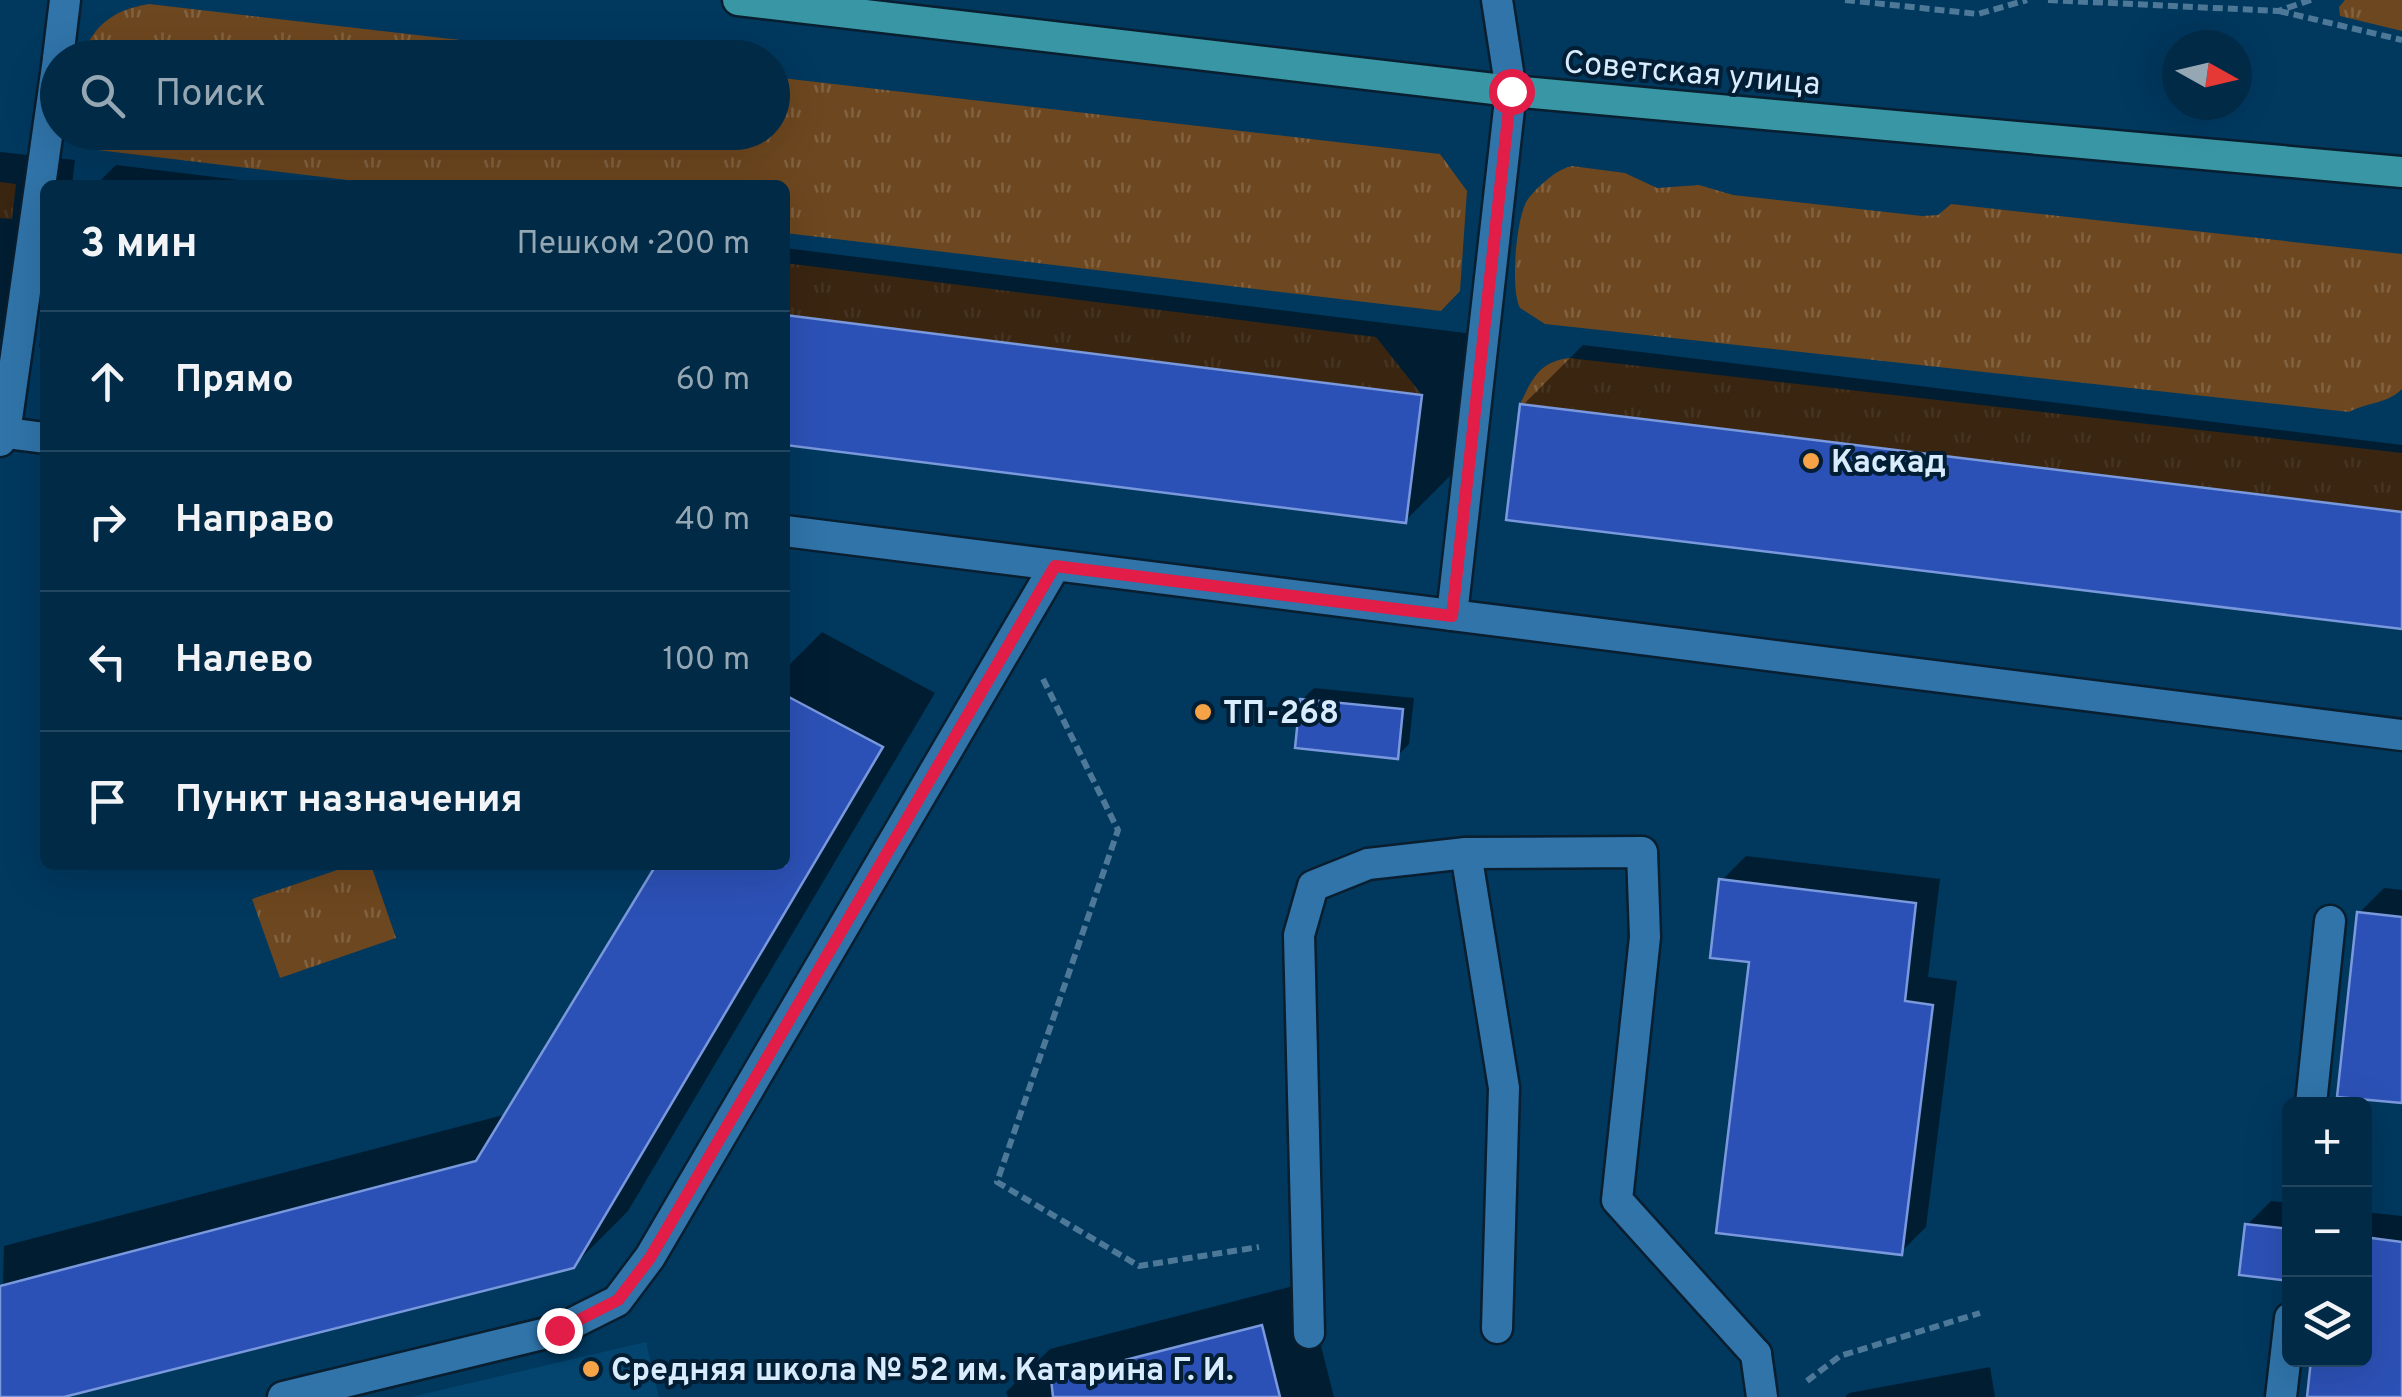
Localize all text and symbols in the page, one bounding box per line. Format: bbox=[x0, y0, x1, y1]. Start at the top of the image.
north arrow bbox=[2162, 30, 2252, 120]
search box bbox=[40, 40, 790, 150]
street label: Советская улица bbox=[1562, 44, 1822, 106]
icon: search bbox=[75, 68, 130, 123]
route start bbox=[1489, 69, 1535, 115]
text: Поиск bbox=[155, 71, 266, 120]
text: 3 мин bbox=[80, 219, 198, 272]
text: Пешком · 200 m bbox=[517, 225, 750, 265]
icon: ahead bbox=[80, 354, 135, 409]
text: Прямо bbox=[175, 357, 294, 406]
text: 60 m bbox=[676, 361, 750, 401]
place label: Каскад bbox=[1831, 444, 1946, 484]
marker: Каскад bbox=[1800, 450, 1822, 472]
icon: right bbox=[80, 494, 135, 549]
text: Направо bbox=[175, 497, 335, 546]
text: 40 m bbox=[675, 501, 750, 541]
icon: left bbox=[80, 634, 135, 689]
text: Налево bbox=[175, 637, 314, 686]
text: 100 m bbox=[663, 641, 750, 681]
place label: ТП-268 bbox=[1223, 695, 1339, 735]
marker: ТП-268 bbox=[1192, 701, 1214, 723]
icon: arrive bbox=[80, 774, 135, 829]
text: Пункт назначения bbox=[175, 777, 523, 826]
map controls bbox=[2282, 1097, 2372, 1367]
button: + bbox=[2282, 1097, 2372, 1187]
button: − bbox=[2282, 1187, 2372, 1277]
button: layers bbox=[2282, 1277, 2372, 1367]
route end bbox=[537, 1308, 583, 1354]
place label: Средняя школа № 52 им. Катарина Г. И. bbox=[611, 1352, 1234, 1392]
marker: Средняя школа № 52 им. Катарина Г. И. bbox=[580, 1358, 602, 1380]

